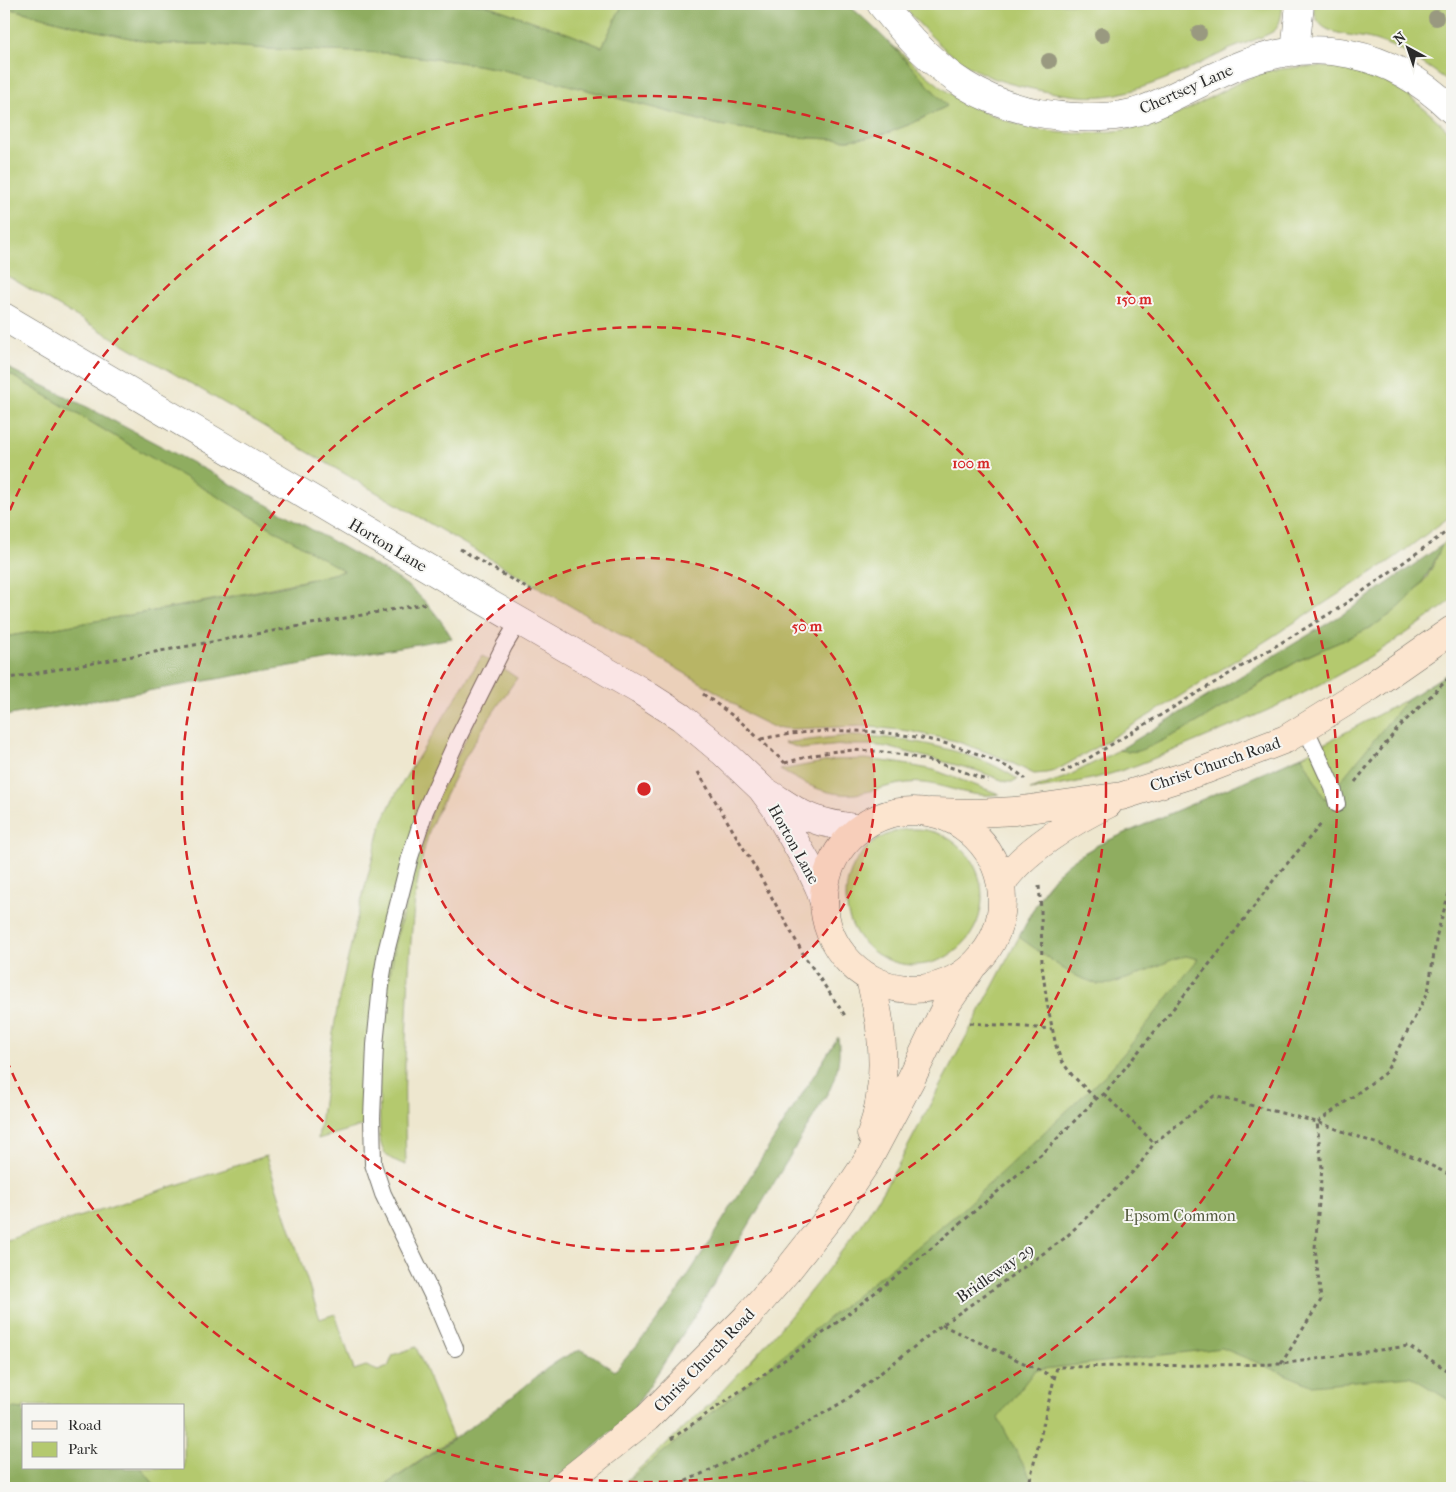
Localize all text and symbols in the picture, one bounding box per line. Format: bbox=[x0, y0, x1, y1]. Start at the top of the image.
north arrow bbox=[1384, 22, 1434, 72]
text: N bbox=[1390, 28, 1410, 48]
street label: Chertsey Lane bbox=[1136, 60, 1236, 118]
text: 150 m bbox=[1116, 290, 1152, 308]
text: 100 m bbox=[952, 454, 990, 472]
street label: Horton Lane bbox=[345, 514, 431, 576]
text: 50 m bbox=[792, 617, 823, 635]
street label: Christ Church Road bbox=[1147, 733, 1283, 795]
centre of rings bbox=[635, 780, 653, 798]
street label: Horton Lane bbox=[764, 801, 824, 887]
park label: Epsom Common bbox=[1124, 1206, 1237, 1225]
street label: Bridleway 29 bbox=[953, 1239, 1037, 1307]
street label: Christ Church Road bbox=[650, 1304, 759, 1416]
legend bbox=[22, 1404, 185, 1470]
text: Road bbox=[68, 1416, 102, 1434]
text: Park bbox=[68, 1440, 98, 1458]

